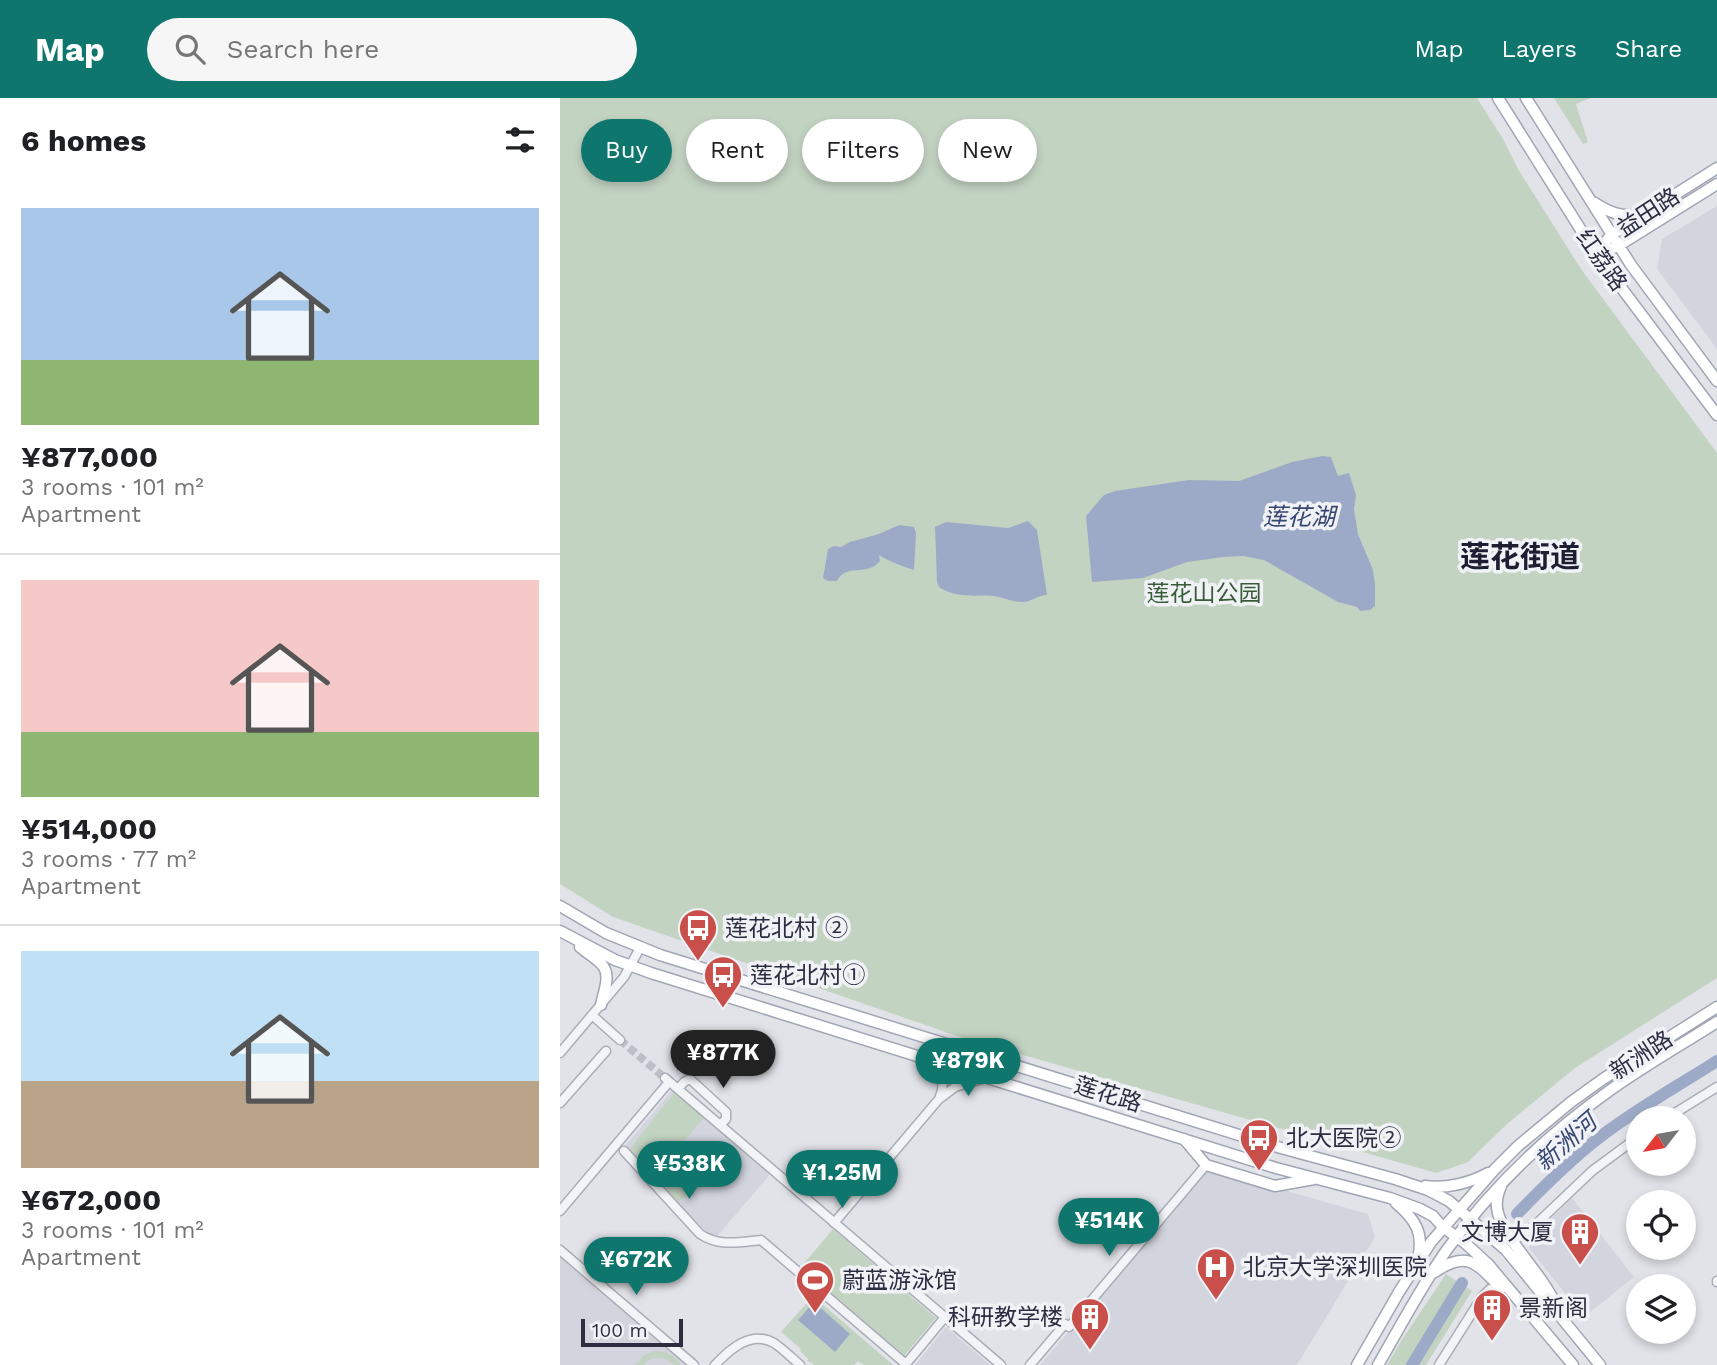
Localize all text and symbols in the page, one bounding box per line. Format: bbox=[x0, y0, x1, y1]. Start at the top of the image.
search box bbox=[147, 18, 637, 81]
text: Map bbox=[35, 30, 105, 69]
icon: search bbox=[171, 30, 209, 68]
text: Search here bbox=[227, 34, 379, 64]
text: Map bbox=[1415, 35, 1463, 63]
text: Layers bbox=[1501, 35, 1577, 63]
text: Share bbox=[1615, 35, 1682, 63]
chip: Buy bbox=[581, 119, 672, 182]
chip: Rent bbox=[686, 119, 788, 182]
chip: Filters bbox=[802, 119, 924, 182]
chip: New bbox=[938, 119, 1037, 182]
icon: filters bbox=[501, 121, 539, 159]
text: 6 homes bbox=[21, 123, 146, 158]
street label: 益田路 bbox=[1612, 182, 1685, 243]
street label: 红荔路 bbox=[1571, 224, 1632, 296]
icon: home bbox=[217, 253, 343, 379]
text: ¥877,000 bbox=[21, 439, 158, 474]
text: 3 rooms · 101 m² bbox=[21, 474, 204, 501]
text: Apartment bbox=[21, 501, 141, 528]
water label: 莲花湖 bbox=[1263, 503, 1339, 531]
district label: 莲花街道 bbox=[1460, 539, 1580, 574]
park label: 莲花山公园 bbox=[1147, 580, 1262, 607]
icon: home bbox=[217, 625, 343, 751]
text: ¥514,000 bbox=[21, 811, 157, 846]
text: 3 rooms · 77 m² bbox=[21, 846, 196, 873]
text: Apartment bbox=[21, 873, 141, 900]
bus stop icon: 莲花北村 ② bbox=[677, 907, 719, 962]
place label: 莲花北村 ② bbox=[725, 915, 848, 942]
bus stop icon: 莲花北村① bbox=[702, 954, 744, 1009]
place label: 莲花北村① bbox=[750, 962, 865, 989]
icon: home bbox=[217, 996, 343, 1122]
street label: 新洲路 bbox=[1605, 1025, 1678, 1086]
pin: ¥877K bbox=[674, 1030, 772, 1090]
pin: ¥879K bbox=[919, 1038, 1017, 1098]
text: ¥877K bbox=[687, 1039, 759, 1066]
text: ¥879K bbox=[931, 1047, 1005, 1074]
street label: 莲花路 bbox=[1071, 1071, 1145, 1117]
water label: 新洲河 bbox=[1530, 1105, 1605, 1176]
north arrow bbox=[1626, 1106, 1696, 1176]
map controls bbox=[1626, 1106, 1696, 1344]
bus stop icon: 北大医院② bbox=[1238, 1117, 1280, 1172]
place label: 北大医院② bbox=[1286, 1125, 1401, 1152]
pin: ¥538K bbox=[640, 1142, 738, 1201]
text: ¥538K bbox=[653, 1150, 725, 1177]
pin: ¥1.25M bbox=[785, 1150, 899, 1210]
text: ¥1.25M bbox=[802, 1159, 882, 1186]
text: ¥672,000 bbox=[21, 1182, 161, 1217]
button: locate bbox=[1626, 1190, 1696, 1260]
pin: ¥514K bbox=[1060, 1198, 1158, 1258]
text: ¥514K bbox=[1074, 1207, 1144, 1234]
building icon: 文博大厦 bbox=[1559, 1211, 1601, 1266]
text: 3 rooms · 101 m² bbox=[21, 1217, 204, 1244]
place label: 文博大厦 bbox=[1461, 1219, 1553, 1246]
pin: ¥672K bbox=[587, 1238, 685, 1297]
text: Apartment bbox=[21, 1244, 141, 1271]
text: ¥672K bbox=[600, 1246, 672, 1273]
hospital icon: 北京大学深圳医院 bbox=[1195, 1246, 1237, 1301]
place label: 北京大学深圳医院 bbox=[1243, 1254, 1427, 1281]
sports icon: 蔚蓝游泳馆 bbox=[794, 1259, 836, 1314]
place label: 蔚蓝游泳馆 bbox=[842, 1267, 957, 1294]
button: layers bbox=[1626, 1274, 1696, 1344]
building icon: 景新阁 bbox=[1471, 1287, 1513, 1342]
place label: 景新阁 bbox=[1519, 1295, 1588, 1322]
building icon: 科研教学楼 bbox=[1069, 1296, 1111, 1351]
place label: 科研教学楼 bbox=[948, 1304, 1063, 1331]
scale bar bbox=[581, 1316, 682, 1348]
text: 100 m bbox=[592, 1319, 648, 1342]

